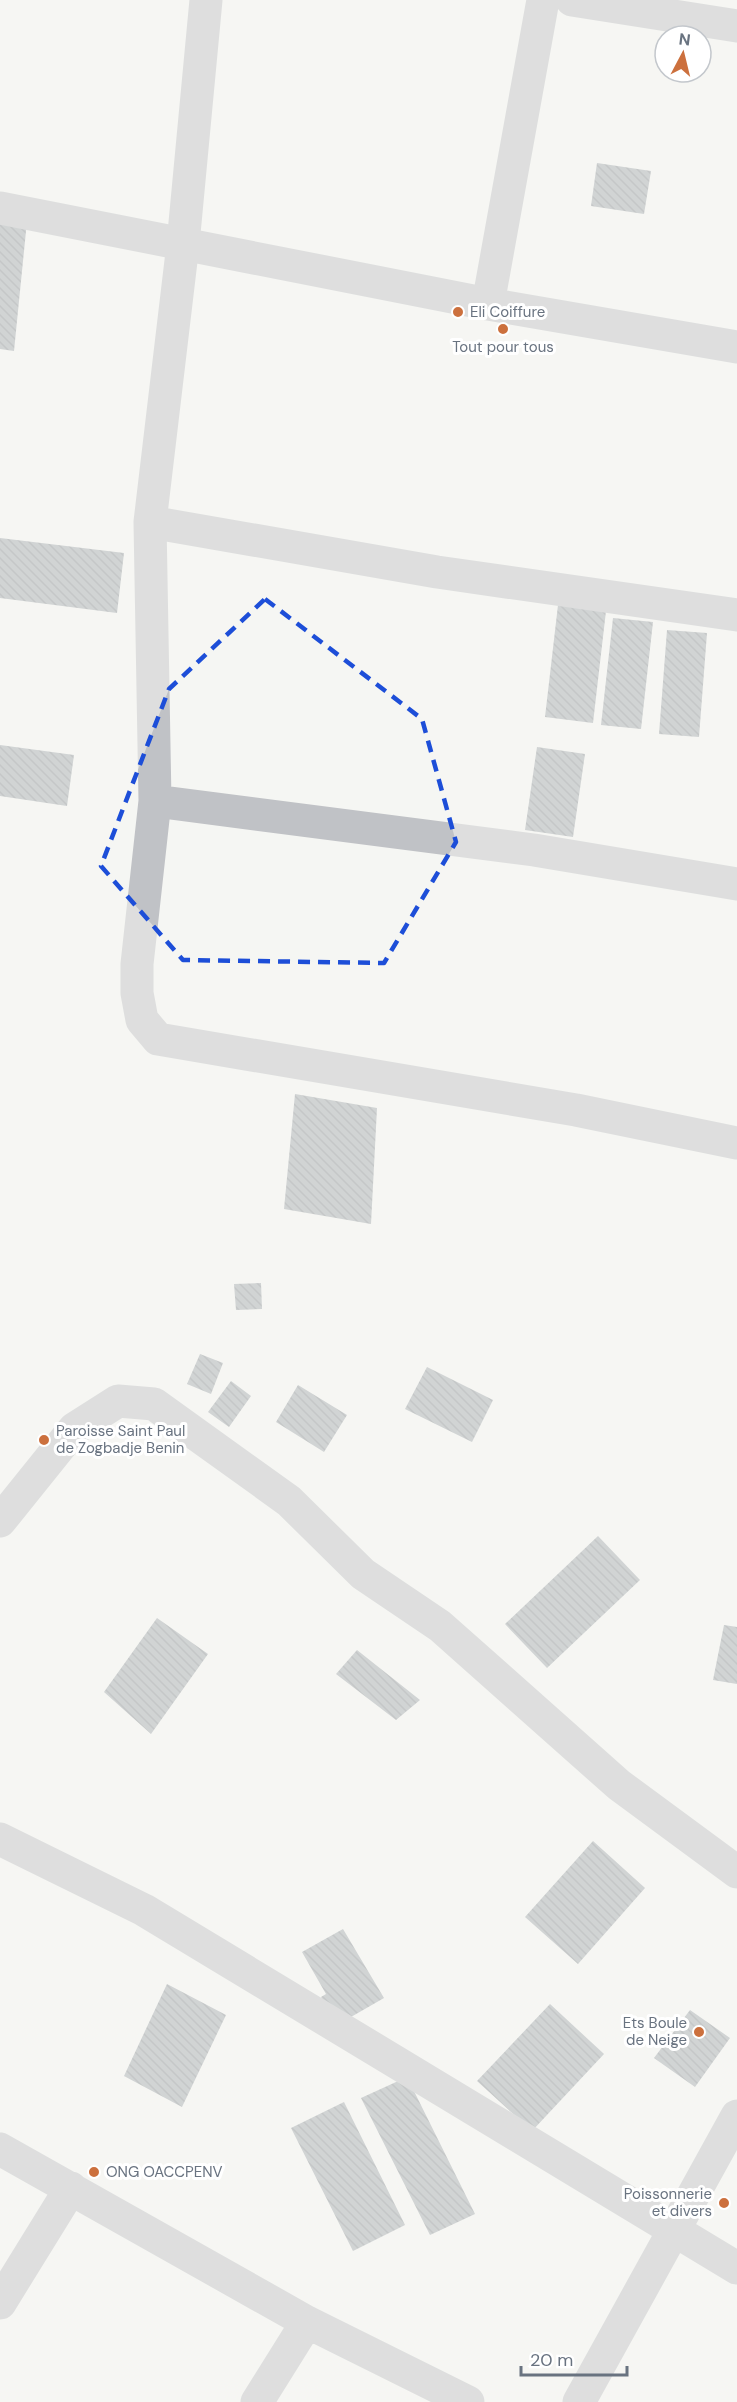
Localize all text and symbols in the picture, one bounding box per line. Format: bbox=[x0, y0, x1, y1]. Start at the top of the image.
north arrow bbox=[653, 24, 713, 84]
text: N bbox=[678, 28, 692, 51]
place label: Eli Coiffure bbox=[470, 302, 545, 322]
marker: Eli Coiffure bbox=[451, 305, 465, 319]
marker: Tout pour tous bbox=[496, 322, 510, 336]
place label: Tout pour tous bbox=[452, 337, 554, 357]
place label: Paroisse Saint Paul de Zogbadje Benin bbox=[56, 1421, 185, 1458]
marker: Paroisse Saint Paul de Zogbadje Benin bbox=[37, 1433, 51, 1447]
place label: Ets Boule de Neige bbox=[623, 2013, 687, 2050]
marker: Ets Boule de Neige bbox=[692, 2025, 706, 2039]
place label: ONG OACCPENV bbox=[106, 2162, 223, 2182]
marker: ONG OACCPENV bbox=[87, 2165, 101, 2179]
place label: Poissonnerie et divers bbox=[624, 2184, 712, 2221]
marker: Poissonnerie et divers bbox=[717, 2196, 731, 2210]
scale bar bbox=[521, 2339, 628, 2377]
text: 20 m bbox=[530, 2348, 573, 2372]

